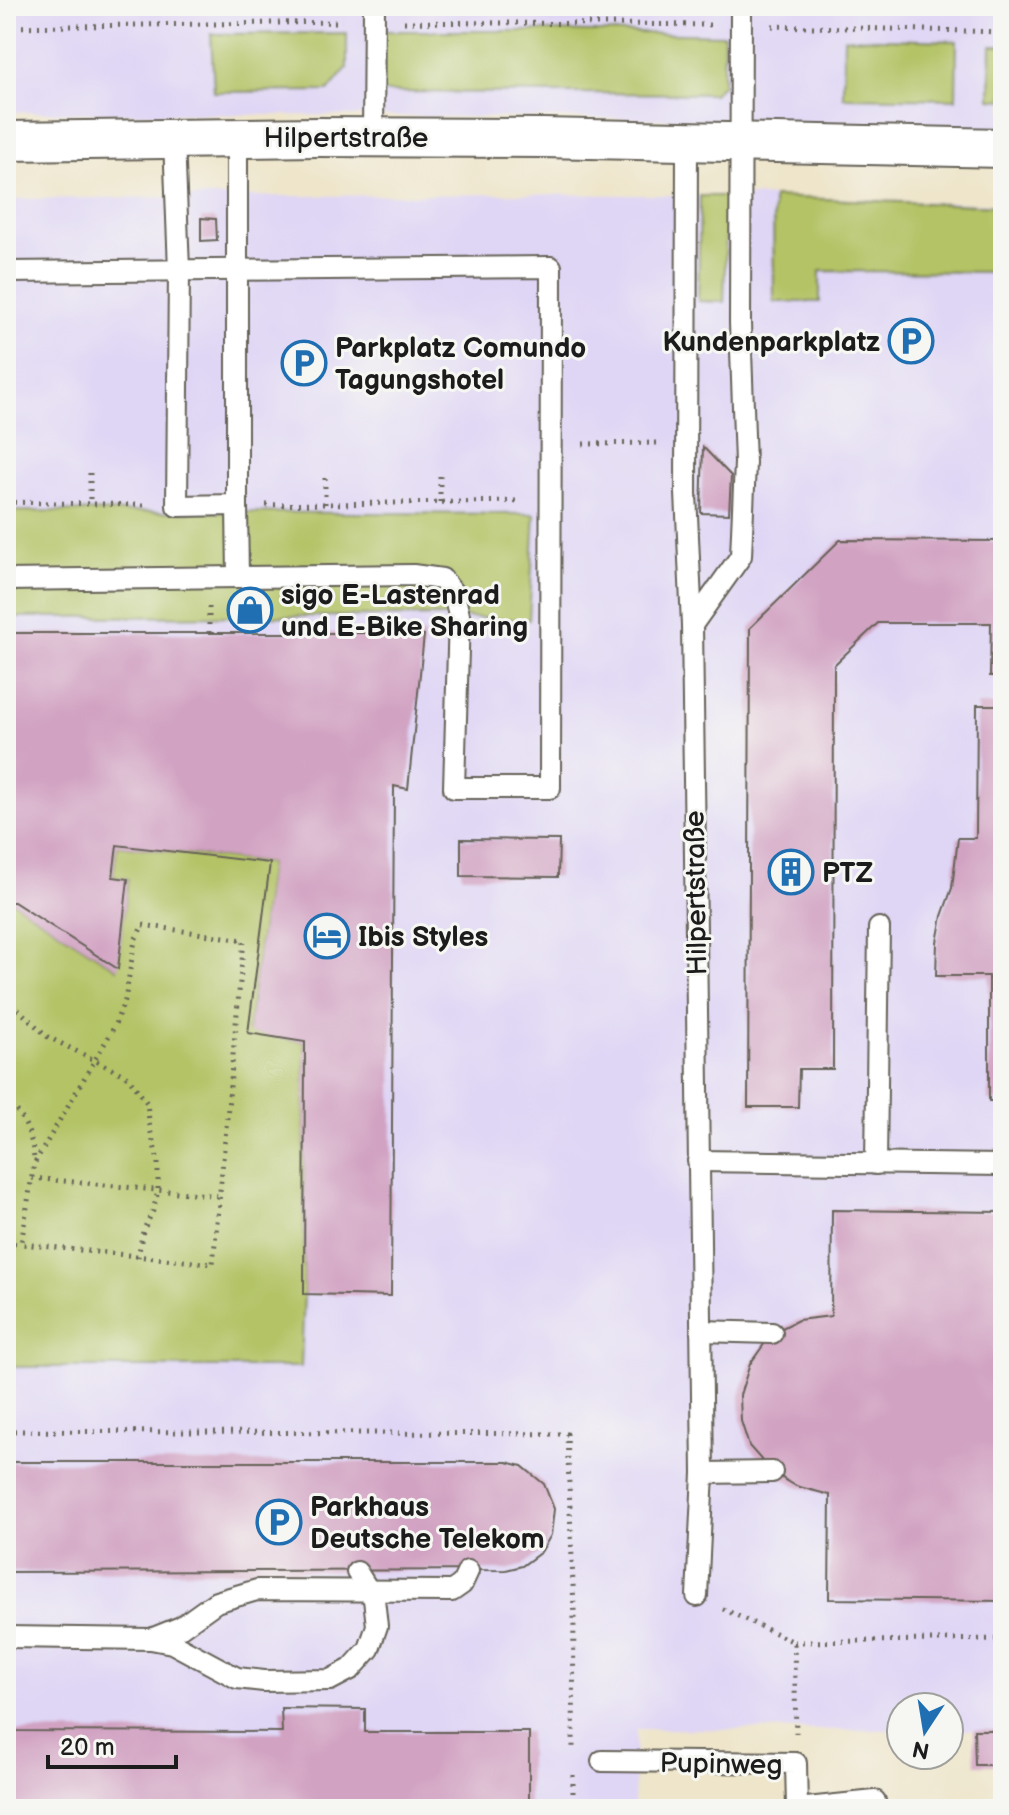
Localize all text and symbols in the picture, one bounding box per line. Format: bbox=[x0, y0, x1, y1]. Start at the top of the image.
street label: Hilpertstraße bbox=[264, 122, 428, 155]
parking icon: Kundenparkplatz bbox=[887, 317, 935, 365]
place label: Kundenparkplatz bbox=[663, 326, 880, 359]
place label: Parkplatz Comundo Tagungshotel bbox=[335, 332, 586, 397]
parking icon: Parkplatz Comundo Tagungshotel bbox=[280, 339, 328, 387]
place label: sigo E-Lastenrad und E-Bike Sharing bbox=[281, 579, 528, 644]
shop icon: sigo E-Lastenrad und E-Bike Sharing bbox=[226, 586, 274, 634]
street label: Hilpertstraße bbox=[679, 810, 714, 976]
building icon: PTZ bbox=[767, 848, 815, 896]
place label: PTZ bbox=[822, 857, 873, 890]
hotel icon: Ibis Styles bbox=[303, 912, 351, 960]
place label: Ibis Styles bbox=[358, 921, 488, 954]
place label: Parkhaus Deutsche Telekom bbox=[310, 1491, 545, 1556]
parking icon: Parkhaus Deutsche Telekom bbox=[255, 1498, 303, 1546]
north arrow bbox=[885, 1691, 965, 1771]
scale bar bbox=[48, 1719, 176, 1769]
text: 20 m bbox=[60, 1733, 115, 1762]
text: N bbox=[910, 1734, 932, 1764]
street label: Pupinweg bbox=[659, 1747, 783, 1782]

